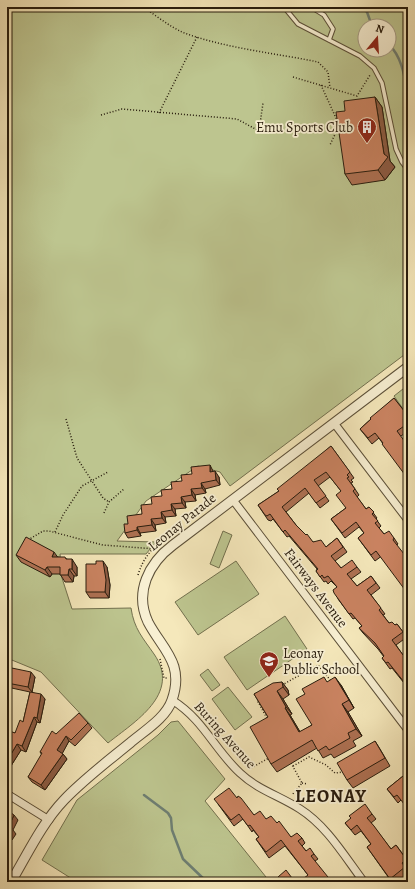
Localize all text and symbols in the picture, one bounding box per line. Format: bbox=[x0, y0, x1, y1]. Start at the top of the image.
north arrow bbox=[357, 18, 397, 58]
text: N bbox=[374, 21, 386, 37]
building icon: Emu Sports Club bbox=[356, 116, 378, 144]
place label: Emu Sports Club bbox=[256, 118, 353, 137]
street label: Leonay Parade bbox=[144, 489, 220, 555]
street label: Fairways Avenue bbox=[280, 544, 352, 632]
place label: Leonay Public School bbox=[283, 644, 360, 679]
school or university icon: Leonay Public School bbox=[258, 650, 280, 678]
street label: Buring Avenue bbox=[190, 697, 260, 773]
district label: LEONAY bbox=[295, 784, 367, 808]

